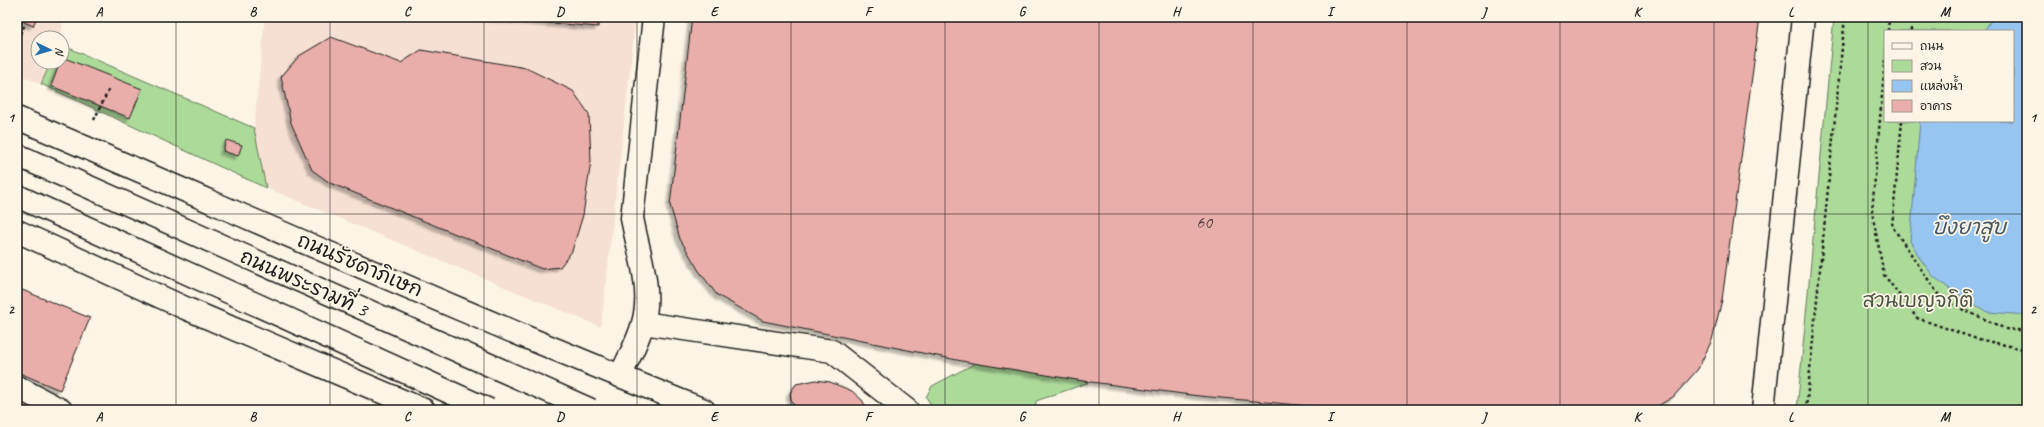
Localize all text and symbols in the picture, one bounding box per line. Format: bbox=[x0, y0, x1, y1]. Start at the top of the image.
text: A bbox=[96, 4, 104, 20]
text: B bbox=[250, 4, 258, 20]
text: C bbox=[404, 4, 412, 20]
text: D bbox=[556, 4, 565, 20]
text: E bbox=[711, 4, 720, 20]
text: F bbox=[865, 4, 874, 20]
text: G bbox=[1019, 4, 1027, 20]
text: H bbox=[1172, 4, 1182, 20]
text: I bbox=[1327, 4, 1336, 20]
text: J bbox=[1481, 4, 1488, 20]
text: K bbox=[1634, 4, 1644, 20]
text: L bbox=[1788, 4, 1795, 20]
text: M bbox=[1940, 4, 1951, 20]
north arrow bbox=[30, 30, 70, 70]
legend bbox=[1884, 30, 2014, 122]
text: ถนน bbox=[1920, 38, 1944, 54]
text: N bbox=[53, 47, 67, 57]
text: สวน bbox=[1920, 58, 1941, 74]
text: แหล่งน้ำ bbox=[1920, 75, 1963, 94]
text: อาคาร bbox=[1920, 98, 1952, 114]
text: 1 bbox=[8, 110, 16, 126]
text: 1 bbox=[2030, 110, 2038, 126]
house number: 60 bbox=[1196, 211, 1214, 233]
water label: บึงยาสูบ bbox=[1932, 214, 2008, 243]
street label: ถนนรัชดาภิเษก bbox=[294, 227, 426, 303]
street label: ถนนพระรามที่ 3 bbox=[236, 237, 376, 323]
park label: สวนเบญจกิติ bbox=[1863, 288, 1973, 313]
text: 2 bbox=[8, 302, 15, 318]
text: 2 bbox=[2030, 302, 2037, 318]
text: A bbox=[96, 409, 104, 425]
text: B bbox=[250, 409, 258, 425]
text: C bbox=[404, 409, 412, 425]
text: D bbox=[556, 409, 565, 425]
text: E bbox=[711, 409, 720, 425]
text: F bbox=[865, 409, 874, 425]
text: G bbox=[1019, 409, 1027, 425]
text: H bbox=[1172, 409, 1182, 425]
text: I bbox=[1327, 409, 1336, 425]
text: J bbox=[1481, 409, 1488, 425]
text: K bbox=[1634, 409, 1644, 425]
text: L bbox=[1788, 409, 1795, 425]
text: M bbox=[1940, 409, 1951, 425]

